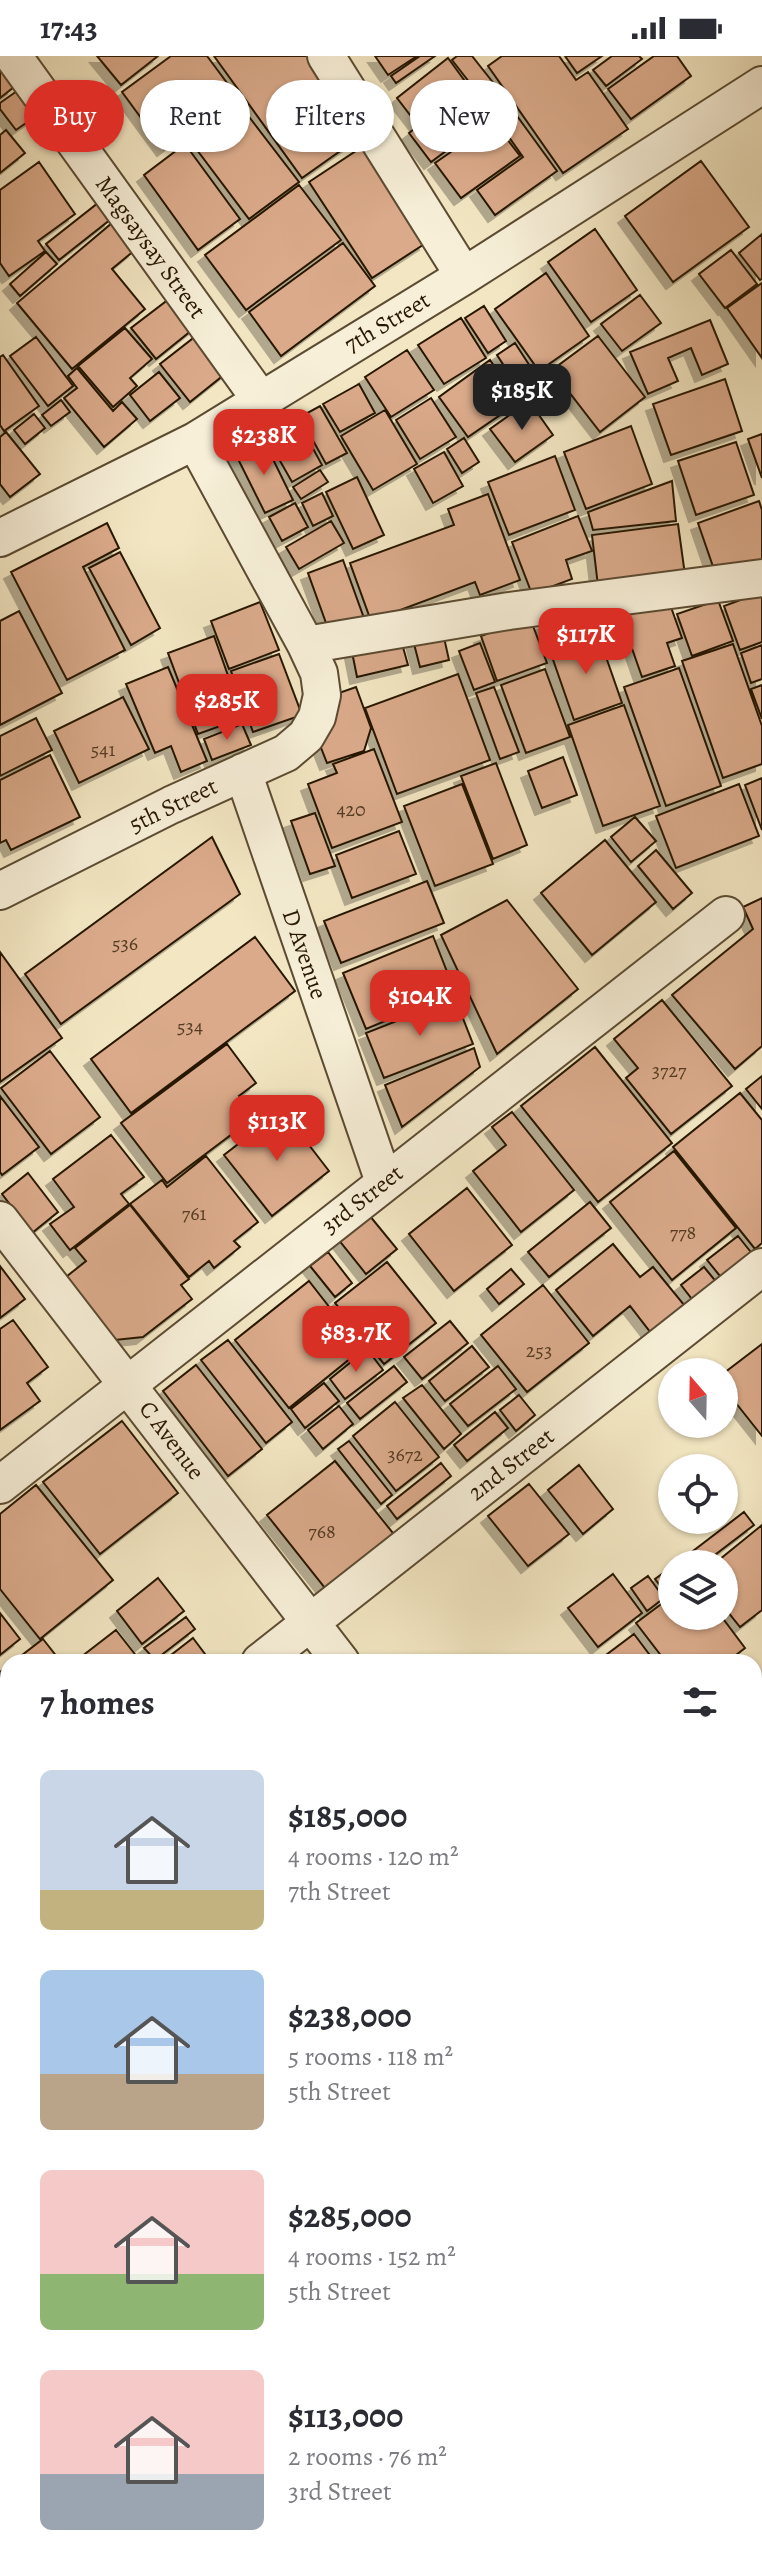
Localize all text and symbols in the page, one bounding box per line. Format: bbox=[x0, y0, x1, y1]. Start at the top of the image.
text: 17:43 bbox=[40, 8, 98, 48]
chip: Buy bbox=[24, 80, 124, 152]
chip: Rent bbox=[140, 80, 250, 152]
chip: Filters bbox=[266, 80, 394, 152]
chip: New bbox=[410, 80, 518, 152]
street label: Magsaysay Street bbox=[88, 169, 214, 325]
street label: 7th Street bbox=[338, 284, 436, 360]
pin: $185K bbox=[466, 364, 578, 432]
text: $185K bbox=[491, 372, 553, 407]
pin: $238K bbox=[208, 409, 320, 477]
text: $238K bbox=[231, 417, 297, 452]
pin: $117K bbox=[530, 608, 642, 676]
text: $117K bbox=[557, 616, 615, 651]
pin: $285K bbox=[171, 674, 283, 742]
text: $285K bbox=[194, 682, 260, 717]
house number: 541 bbox=[91, 736, 115, 763]
street label: 5th Street bbox=[123, 770, 223, 840]
house number: 420 bbox=[336, 796, 366, 823]
street label: D Avenue bbox=[275, 905, 335, 1003]
house number: 536 bbox=[112, 930, 138, 957]
pin: $104K bbox=[364, 970, 476, 1038]
text: $104K bbox=[388, 978, 452, 1013]
house number: 534 bbox=[177, 1013, 203, 1040]
house number: 3727 bbox=[652, 1057, 687, 1084]
pin: $113K bbox=[221, 1095, 333, 1163]
text: $113K bbox=[248, 1103, 307, 1138]
street label: 3rd Street bbox=[314, 1157, 410, 1241]
house number: 761 bbox=[182, 1200, 206, 1227]
house number: 778 bbox=[670, 1219, 696, 1246]
pin: $83.7K bbox=[291, 1306, 421, 1374]
text: $83.7K bbox=[320, 1314, 392, 1349]
house number: 253 bbox=[526, 1337, 552, 1364]
north arrow bbox=[658, 1358, 738, 1438]
map controls bbox=[658, 1358, 738, 1630]
street label: C Avenue bbox=[132, 1394, 212, 1486]
street label: 2nd Street bbox=[461, 1420, 561, 1508]
house number: 3672 bbox=[387, 1441, 423, 1468]
button: locate bbox=[658, 1454, 738, 1534]
house number: 768 bbox=[308, 1518, 336, 1545]
button: layers bbox=[658, 1550, 738, 1630]
text: 7 homes bbox=[40, 1679, 155, 1726]
icon: filters bbox=[678, 1680, 722, 1724]
text: $185,000 bbox=[288, 1792, 407, 1839]
icon: home bbox=[104, 1802, 200, 1898]
text: 4 rooms · 120 m² bbox=[288, 1839, 458, 1874]
text: 7th Street bbox=[288, 1874, 390, 1909]
text: $238,000 bbox=[288, 1992, 412, 2039]
icon: home bbox=[104, 2002, 200, 2098]
text: 5 rooms · 118 m² bbox=[288, 2039, 453, 2074]
text: 5th Street bbox=[288, 2074, 391, 2109]
text: $285,000 bbox=[288, 2192, 412, 2239]
icon: home bbox=[104, 2202, 200, 2298]
text: 4 rooms · 152 m² bbox=[288, 2239, 456, 2274]
text: 5th Street bbox=[288, 2274, 391, 2309]
text: $113,000 bbox=[288, 2392, 403, 2439]
icon: home bbox=[104, 2402, 200, 2498]
text: 2 rooms · 76 m² bbox=[288, 2439, 447, 2474]
text: 3rd Street bbox=[288, 2474, 392, 2509]

